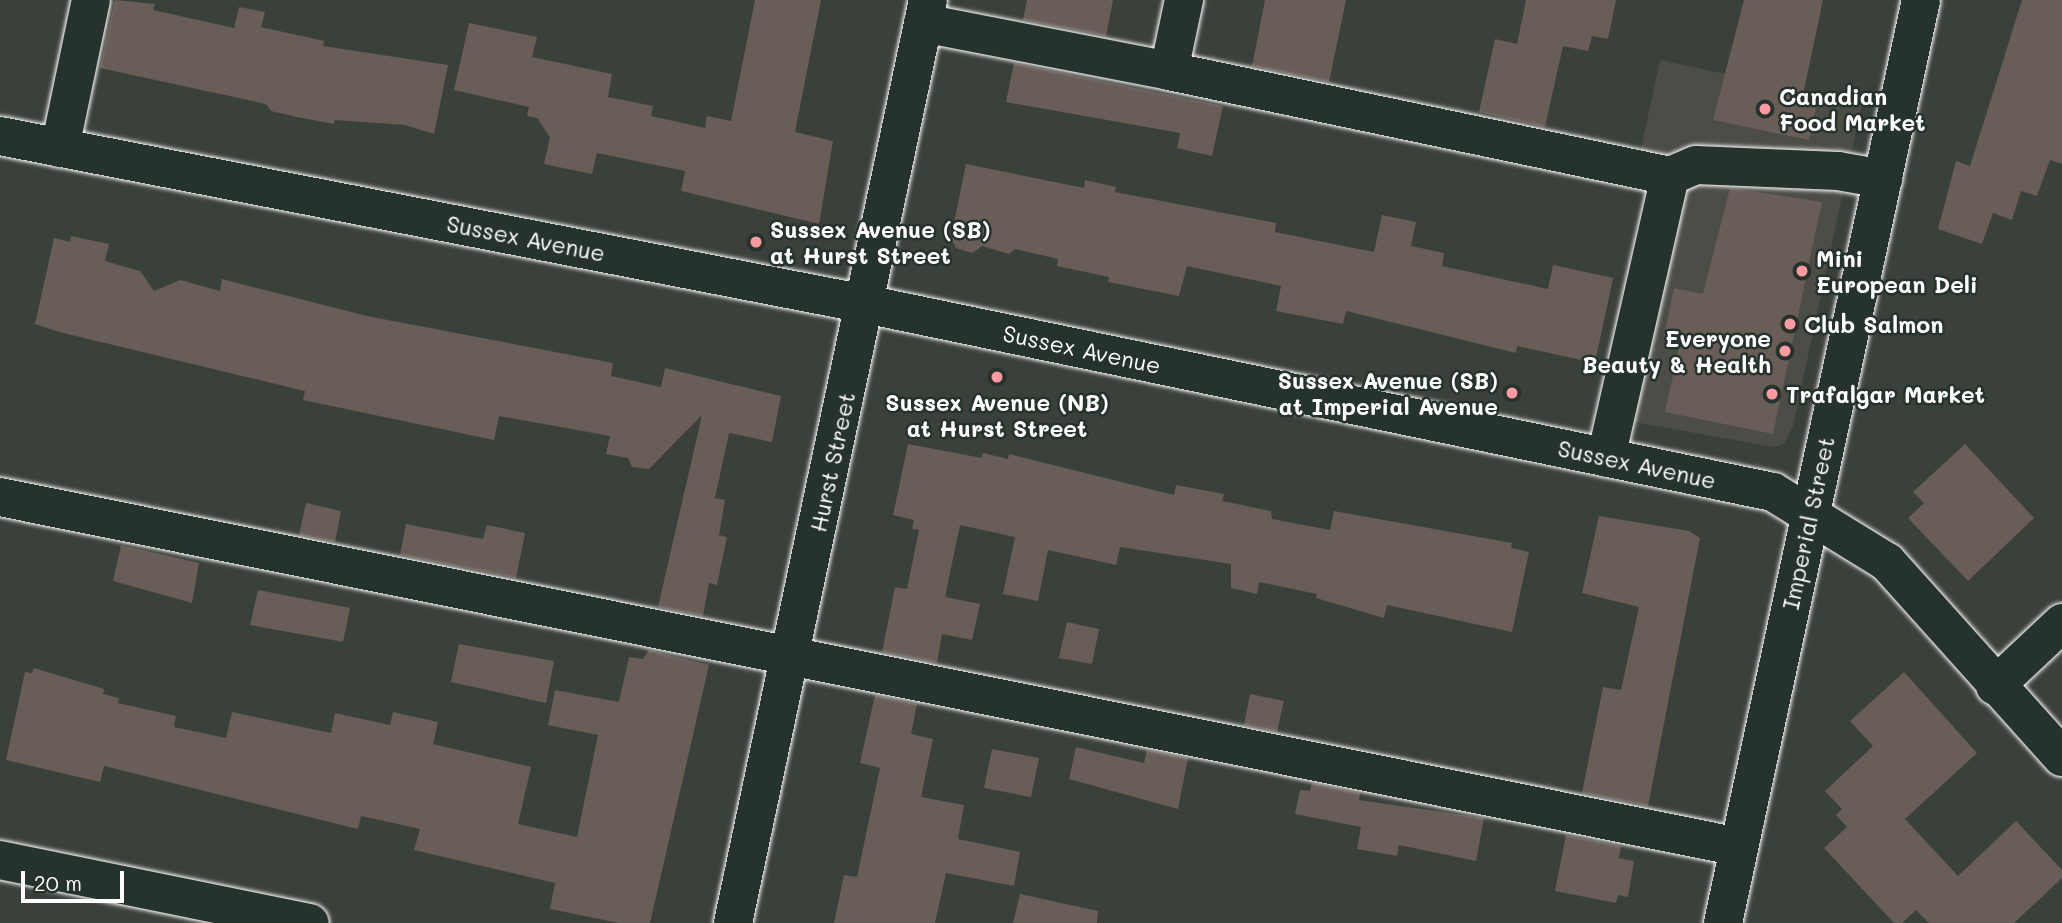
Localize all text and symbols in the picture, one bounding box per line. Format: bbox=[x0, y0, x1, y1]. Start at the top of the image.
place label: Canadian Food Market bbox=[1779, 82, 1926, 136]
marker: Canadian Food Market bbox=[1757, 101, 1773, 117]
street label: Sussex Avenue bbox=[444, 209, 608, 267]
place label: Sussex Avenue (SB) at Hurst Street bbox=[770, 215, 990, 269]
marker: Sussex Avenue (SB) at Hurst Street bbox=[748, 234, 764, 250]
place label: Mini European Deli bbox=[1816, 244, 1978, 298]
marker: Mini European Deli bbox=[1794, 263, 1810, 279]
place label: Club Salmon bbox=[1804, 310, 1944, 338]
marker: Club Salmon bbox=[1782, 316, 1798, 332]
street label: Sussex Avenue bbox=[1001, 319, 1163, 379]
place label: Everyone Beauty & Health bbox=[1582, 324, 1771, 378]
marker: Everyone Beauty & Health bbox=[1777, 343, 1793, 359]
place label: Sussex Avenue (SB) at Imperial Avenue bbox=[1278, 366, 1498, 420]
marker: Sussex Avenue (NB) at Hurst Street bbox=[989, 369, 1005, 385]
place label: Trafalgar Market bbox=[1786, 380, 1985, 408]
marker: Sussex Avenue (SB) at Imperial Avenue bbox=[1504, 385, 1520, 401]
marker: Trafalgar Market bbox=[1764, 386, 1780, 402]
place label: Sussex Avenue (NB) at Hurst Street bbox=[885, 388, 1109, 442]
street label: Hurst Street bbox=[804, 389, 860, 535]
street label: Sussex Avenue bbox=[1556, 434, 1718, 494]
street label: Imperial Street bbox=[1776, 434, 1840, 612]
scale bar bbox=[24, 856, 128, 900]
text: 20 m bbox=[34, 869, 82, 896]

